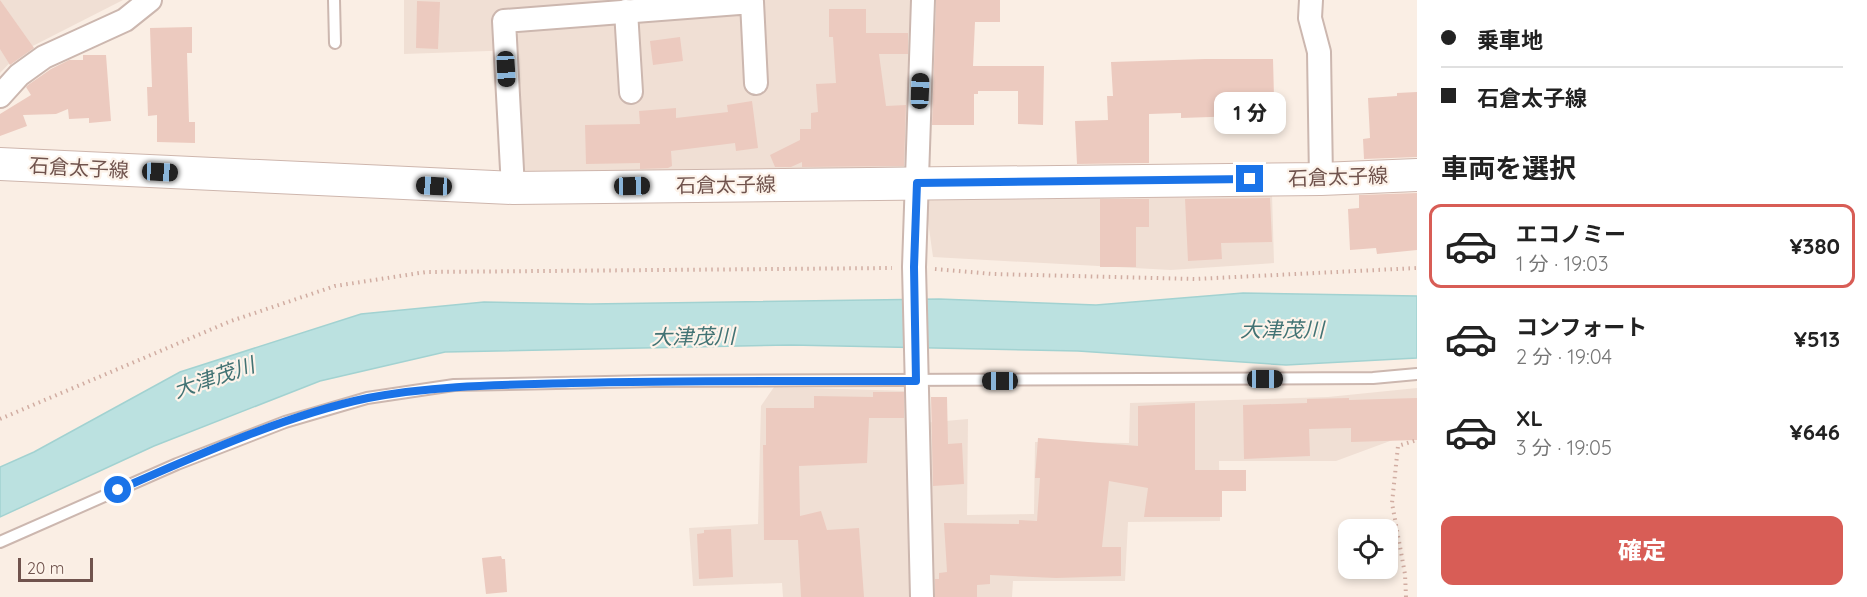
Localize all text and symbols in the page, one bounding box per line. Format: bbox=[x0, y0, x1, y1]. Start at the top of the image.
text: 乗車地 bbox=[1477, 26, 1543, 54]
car bbox=[496, 51, 516, 87]
car bbox=[910, 73, 930, 109]
text: 石倉太子線 bbox=[1477, 84, 1587, 112]
callout: 1 分 bbox=[1214, 92, 1286, 134]
text: 1 分 bbox=[1233, 100, 1267, 125]
text: 車両を選択 bbox=[1441, 151, 1576, 185]
street label: 石倉太子線 bbox=[28, 152, 130, 183]
car bbox=[142, 162, 178, 182]
street label: 石倉太子線 bbox=[1288, 162, 1388, 191]
route end bbox=[1236, 165, 1263, 192]
street label: 石倉太子線 bbox=[676, 171, 776, 198]
car bbox=[416, 176, 452, 196]
car bbox=[614, 177, 650, 195]
icon: car bbox=[1444, 219, 1498, 273]
text: エコノミー bbox=[1516, 220, 1626, 248]
text: ¥380 bbox=[1790, 232, 1840, 260]
text: 1 分 · 19:03 bbox=[1516, 251, 1608, 276]
icon: car bbox=[1444, 312, 1498, 366]
text: コンフォート bbox=[1516, 313, 1647, 341]
water label: 大津茂川 bbox=[1240, 316, 1326, 342]
water label: 大津茂川 bbox=[651, 322, 737, 350]
text: ¥513 bbox=[1794, 325, 1840, 353]
text: 2 分 · 19:04 bbox=[1516, 344, 1612, 369]
water label: 大津茂川 bbox=[170, 350, 260, 403]
car bbox=[1247, 370, 1283, 388]
car bbox=[982, 372, 1018, 390]
text: XL bbox=[1516, 404, 1543, 432]
icon: car bbox=[1444, 405, 1498, 459]
text: ¥646 bbox=[1790, 418, 1840, 446]
text: 3 分 · 19:05 bbox=[1516, 435, 1612, 460]
route start bbox=[104, 476, 131, 503]
button: 確定 bbox=[1441, 516, 1843, 585]
map controls bbox=[1338, 519, 1398, 579]
button: locate bbox=[1338, 519, 1398, 579]
scale bar bbox=[18, 555, 93, 582]
text: 20 m bbox=[27, 558, 64, 578]

